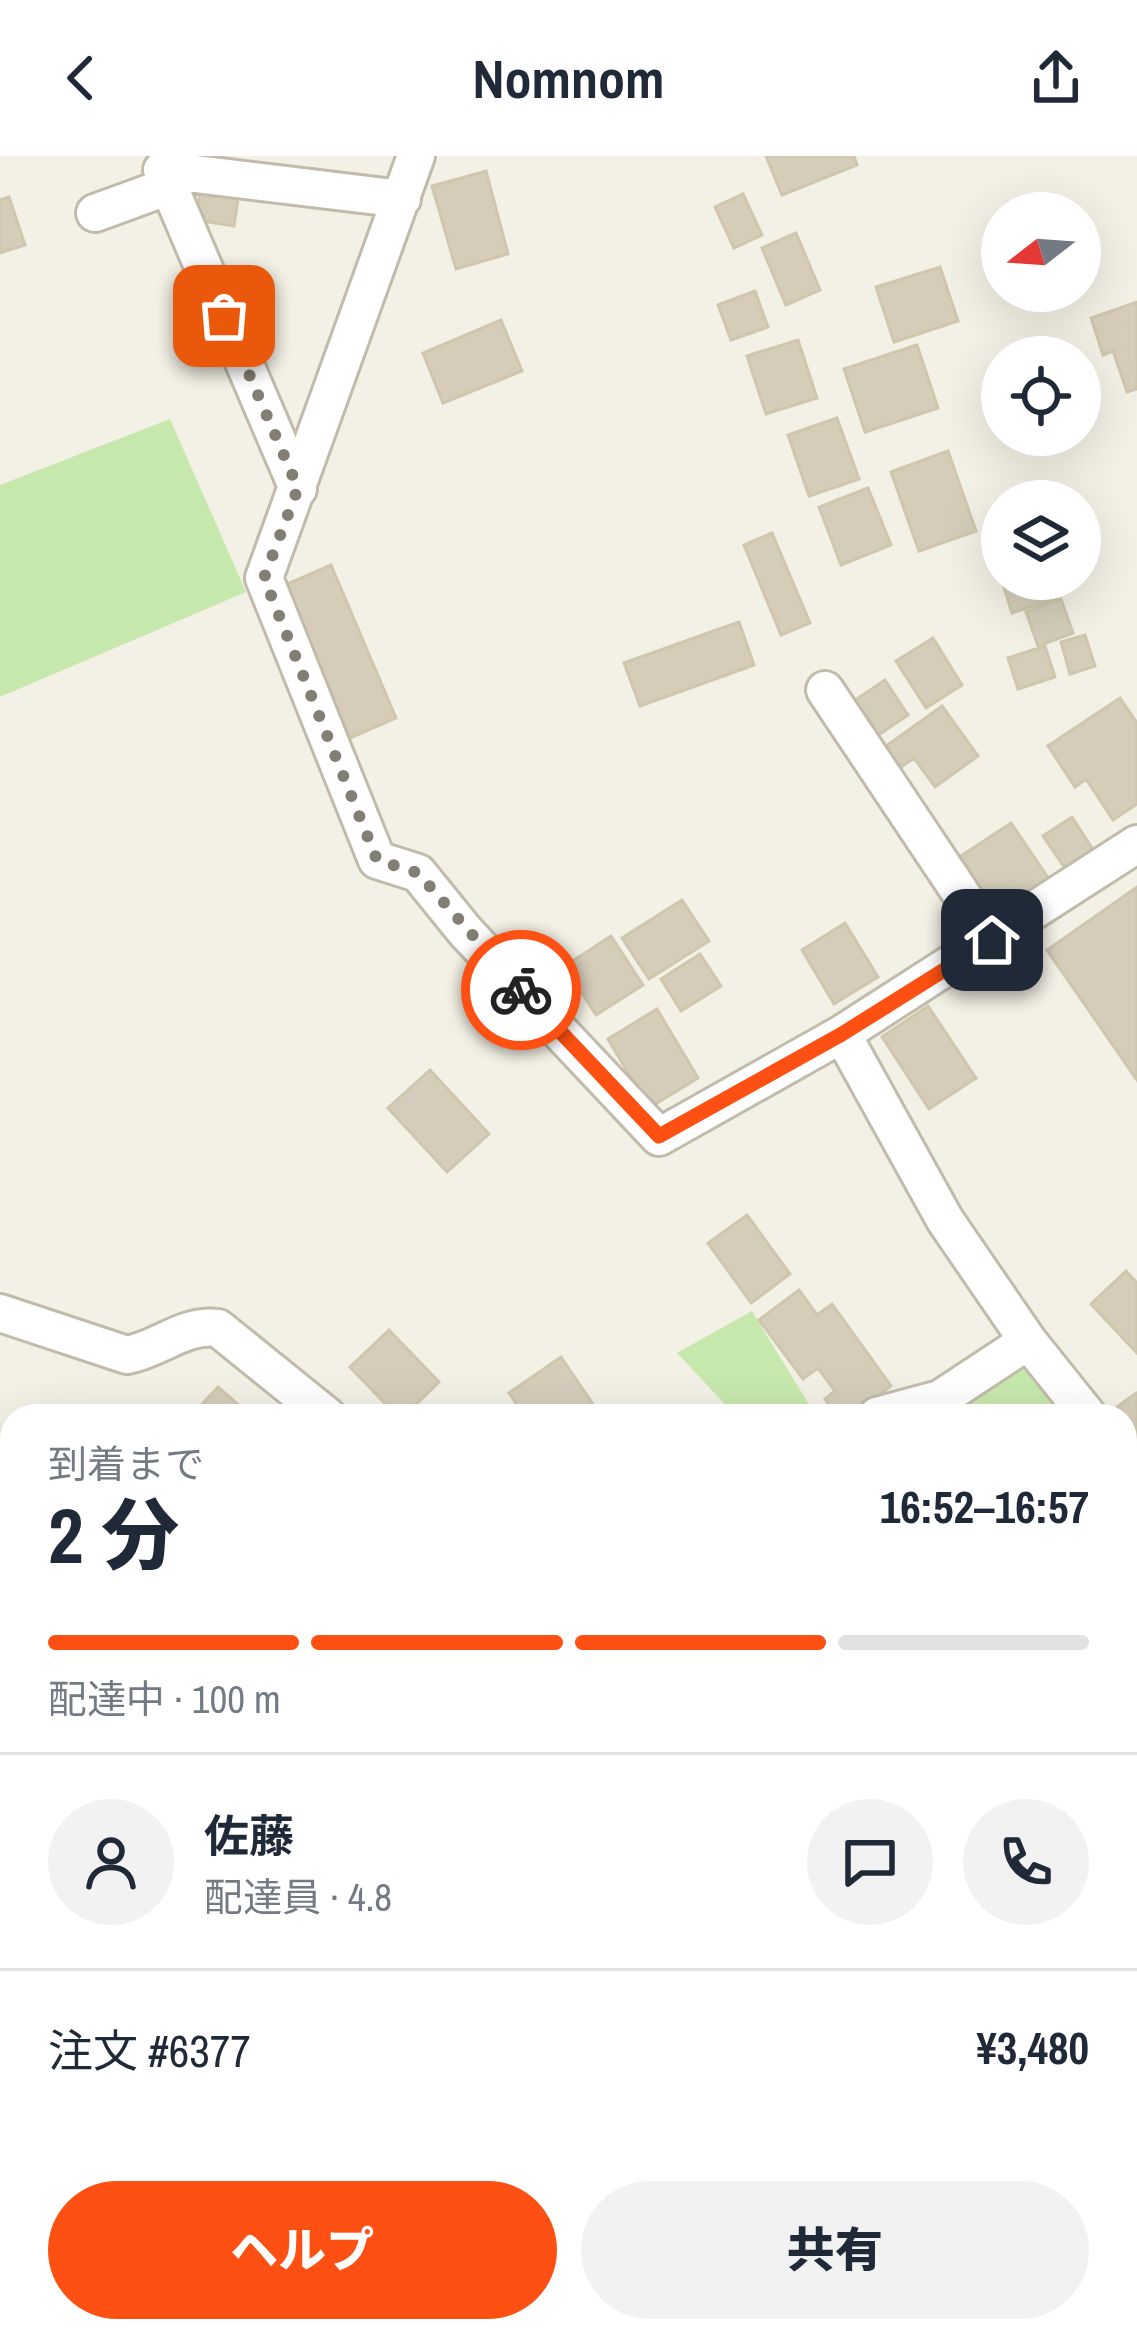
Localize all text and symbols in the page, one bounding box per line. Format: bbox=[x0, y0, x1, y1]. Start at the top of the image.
text: Nomnom bbox=[473, 42, 664, 115]
icon: back bbox=[48, 45, 114, 111]
icon: share bbox=[1023, 45, 1089, 111]
north arrow bbox=[981, 192, 1101, 312]
map controls bbox=[981, 192, 1101, 600]
pin bbox=[173, 265, 275, 367]
icon: bag bbox=[191, 283, 257, 349]
button: locate bbox=[981, 336, 1101, 456]
button: layers bbox=[981, 480, 1101, 600]
pin bbox=[941, 889, 1043, 991]
icon: home bbox=[959, 907, 1025, 973]
courier bbox=[461, 930, 581, 1050]
icon: bike bbox=[488, 957, 554, 1023]
text: 到着まで bbox=[48, 1438, 204, 1490]
text: 16:52–16:57 bbox=[880, 1476, 1089, 1537]
text: 2 分 bbox=[48, 1482, 179, 1587]
text: 配達中 · 100 m bbox=[48, 1673, 281, 1725]
button: person bbox=[48, 1799, 174, 1925]
button: chat bbox=[807, 1799, 933, 1925]
button: phone bbox=[963, 1799, 1089, 1925]
text: 佐藤 bbox=[204, 1805, 294, 1866]
text: 配達員 · 4.8 bbox=[204, 1871, 392, 1923]
text: ¥3,480 bbox=[976, 2017, 1089, 2078]
text: 注文 #6377 bbox=[48, 2020, 251, 2081]
button: ヘルプ bbox=[48, 2181, 557, 2319]
button: 共有 bbox=[581, 2181, 1089, 2319]

